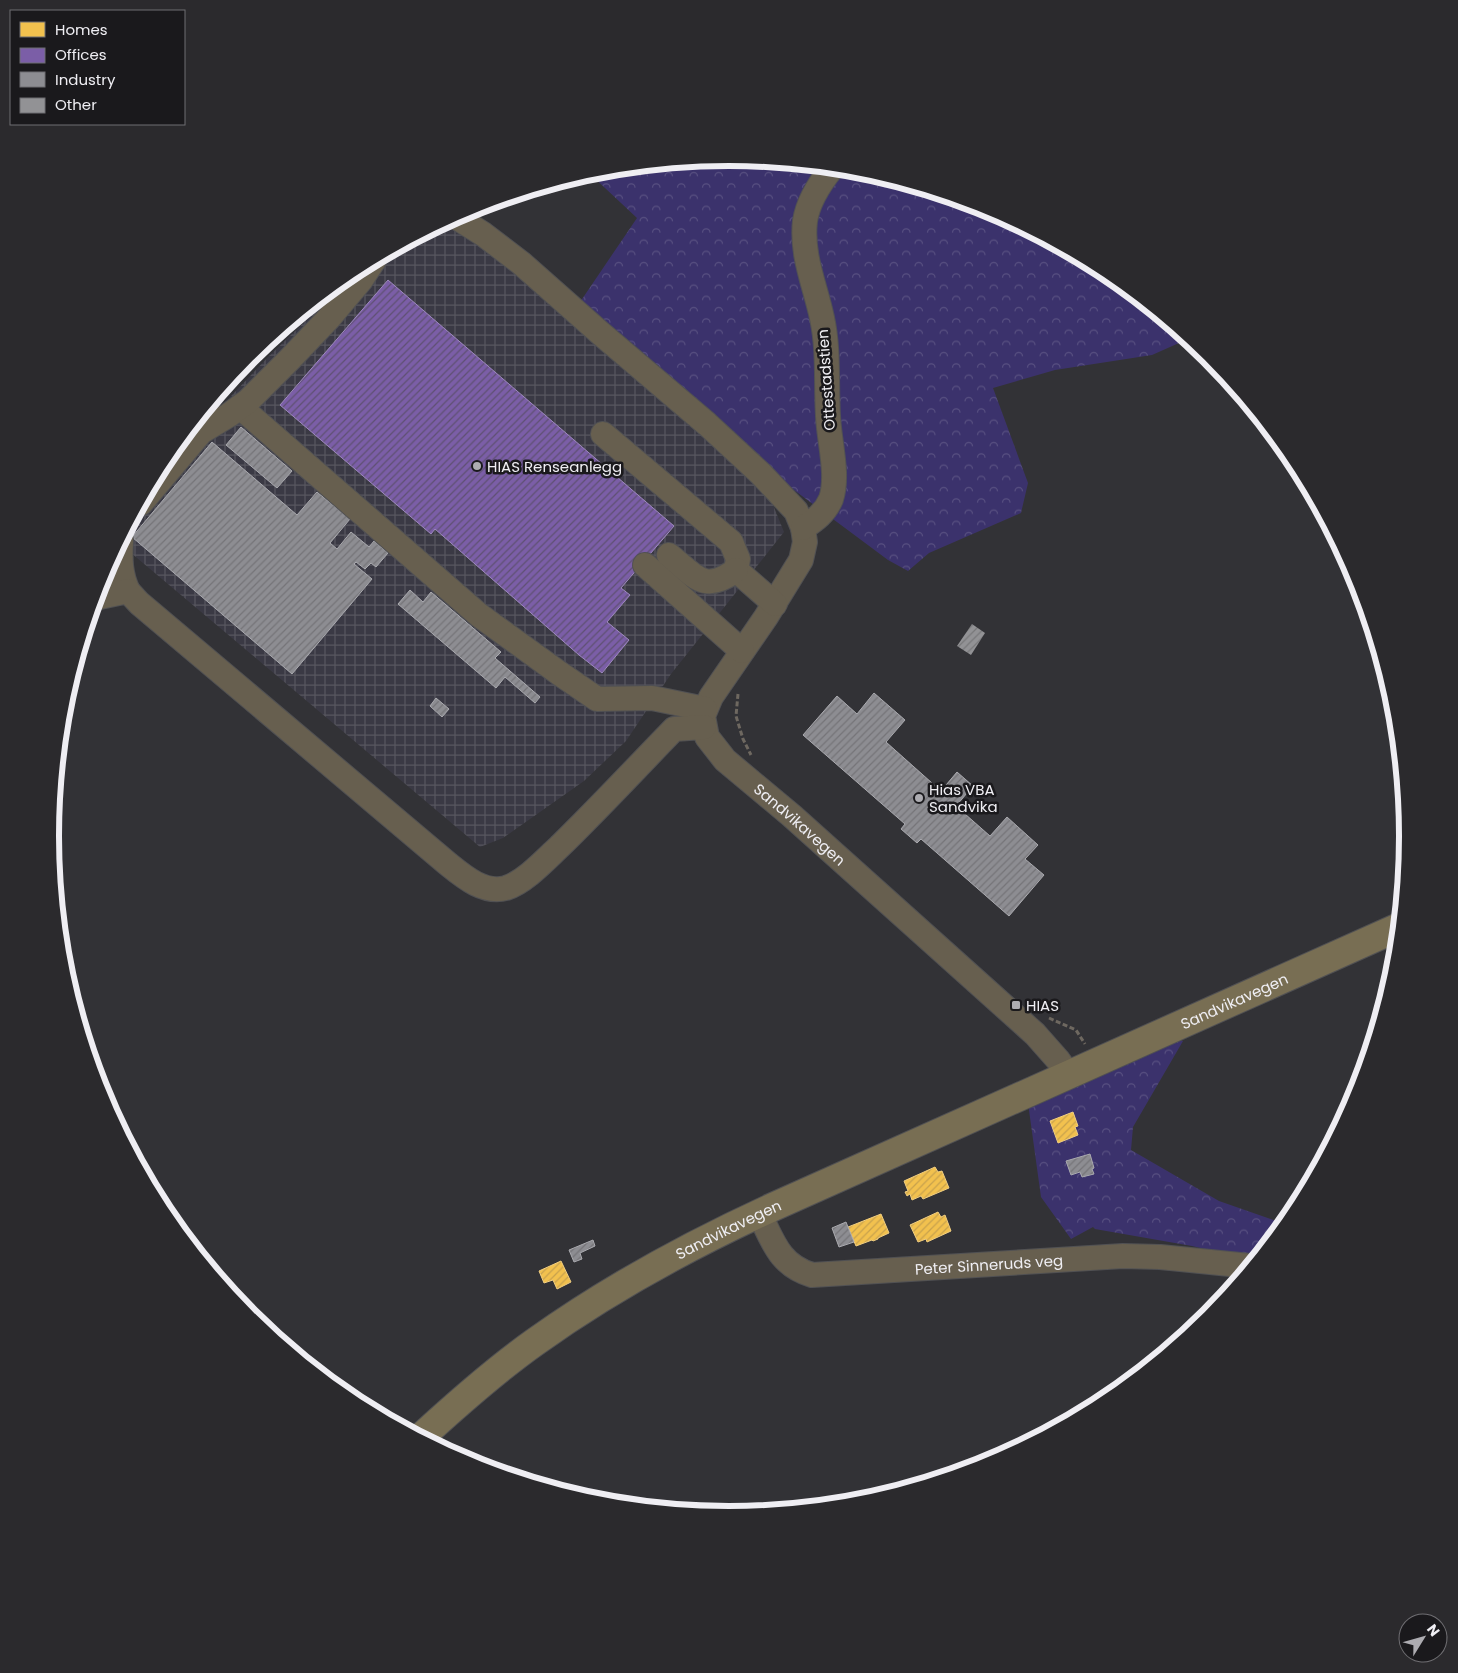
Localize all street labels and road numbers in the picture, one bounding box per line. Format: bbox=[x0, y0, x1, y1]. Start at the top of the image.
street label: Ottestadstien bbox=[812, 329, 840, 431]
street label: Sandvikavegen bbox=[750, 778, 850, 870]
street label: Sandvikavegen bbox=[1177, 968, 1291, 1034]
street label: Sandvikavegen bbox=[672, 1194, 784, 1264]
street label: Peter Sinneruds veg bbox=[914, 1249, 1064, 1279]

